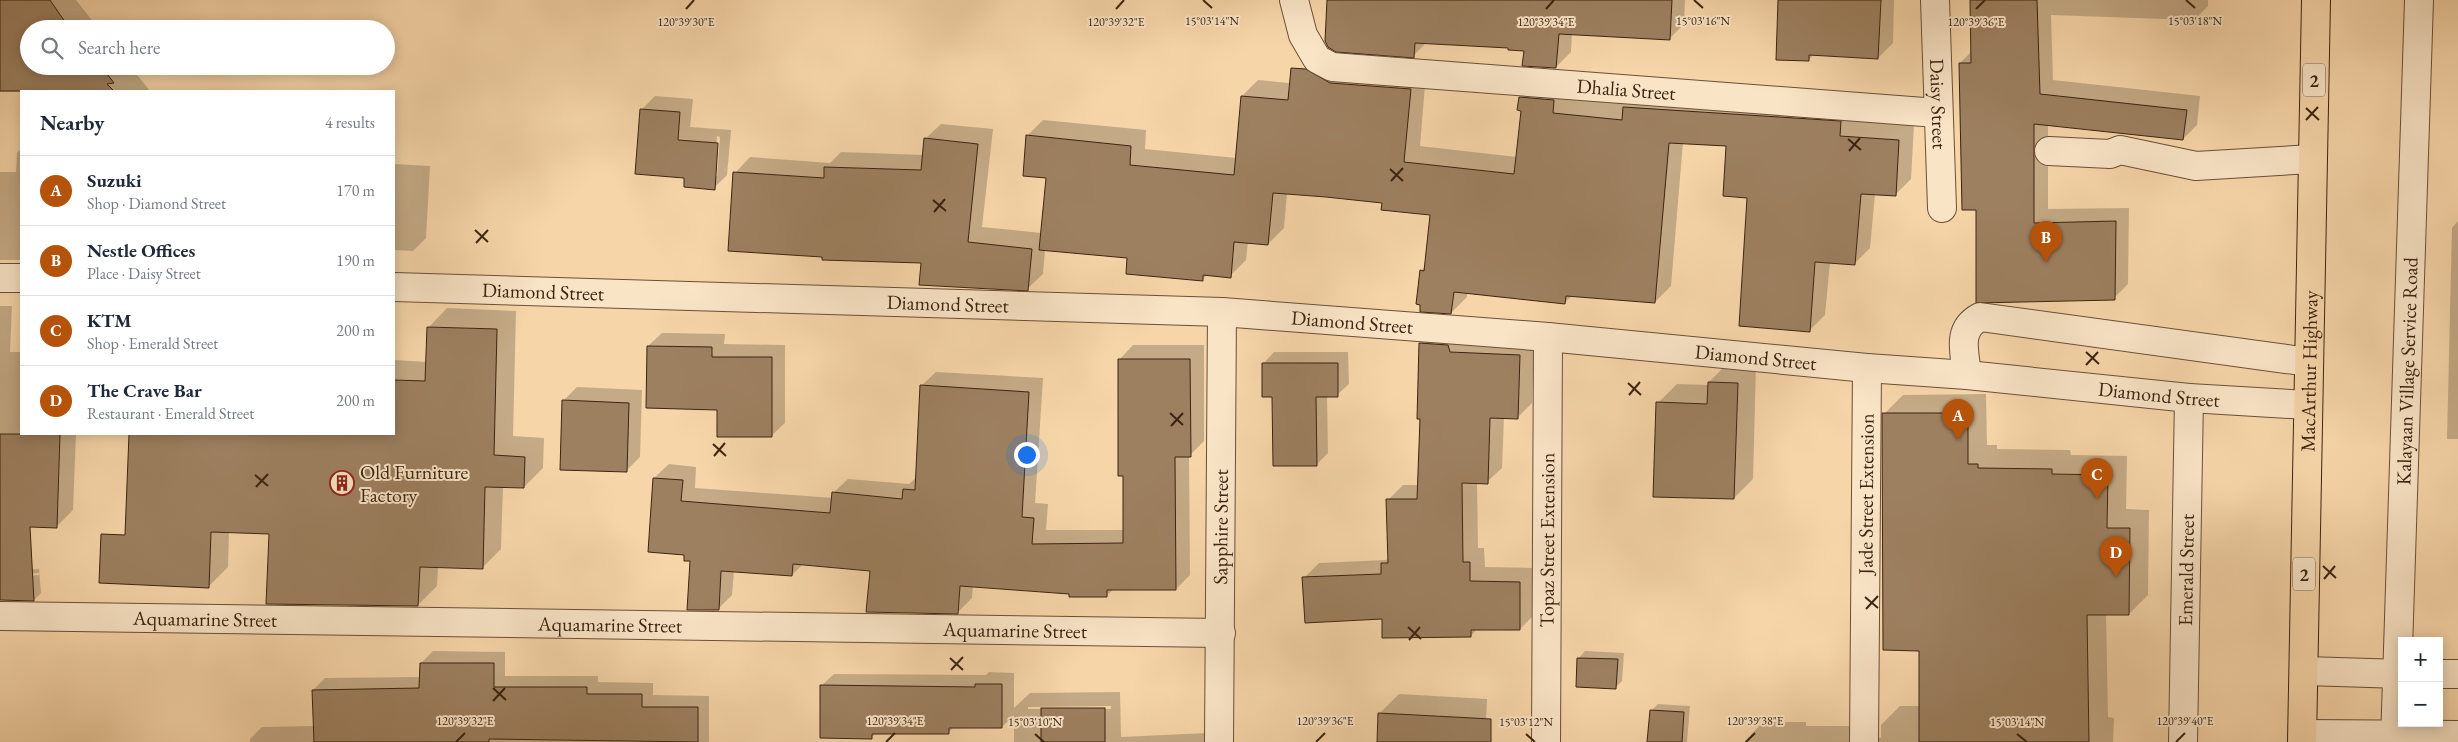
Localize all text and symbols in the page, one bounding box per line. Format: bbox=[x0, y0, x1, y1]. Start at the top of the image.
text: 15°03'14"N bbox=[1185, 13, 1239, 29]
text: 15°03'16"N bbox=[1676, 13, 1730, 29]
text: 15°03'18"N bbox=[2168, 13, 2222, 29]
text: 120°39'30"E bbox=[658, 14, 715, 30]
text: 120°39'32"E bbox=[1088, 14, 1145, 30]
text: 120°39'34"E bbox=[1518, 14, 1575, 30]
text: 120°39'36"E bbox=[1948, 14, 2005, 30]
search box bbox=[20, 20, 395, 75]
icon: search bbox=[38, 34, 66, 62]
text: Search here bbox=[78, 35, 160, 60]
street label: Daisy Street bbox=[1924, 58, 1953, 151]
road number: 2 bbox=[2303, 64, 2325, 96]
street label: Dhalia Street bbox=[1576, 73, 1677, 106]
text: Nearby bbox=[40, 109, 104, 136]
text: 4 results bbox=[325, 112, 375, 133]
text: Suzuki bbox=[87, 168, 142, 193]
text: A bbox=[50, 180, 62, 201]
text: 170 m bbox=[336, 180, 375, 201]
text: Shop · Diamond Street bbox=[87, 193, 226, 214]
pin: B bbox=[2030, 221, 2062, 262]
text: Nestle Offices bbox=[87, 238, 195, 263]
text: B bbox=[51, 250, 61, 271]
text: 190 m bbox=[336, 250, 375, 271]
street label: Kalayaan Village Service Road bbox=[2390, 256, 2424, 486]
text: Place · Daisy Street bbox=[87, 263, 201, 284]
street label: Diamond Street bbox=[482, 277, 605, 306]
street label: Diamond Street bbox=[886, 289, 1010, 319]
street label: MacArthur Highway bbox=[2294, 290, 2324, 452]
street label: Diamond Street bbox=[1290, 304, 1415, 340]
text: KTM bbox=[87, 308, 132, 333]
text: C bbox=[50, 320, 62, 341]
text: 200 m bbox=[336, 320, 375, 341]
text: Shop · Emerald Street bbox=[87, 333, 218, 354]
street label: Diamond Street bbox=[1694, 338, 1818, 376]
street label: Diamond Street bbox=[2097, 376, 2221, 413]
text: The Crave Bar bbox=[87, 378, 202, 403]
text: D bbox=[50, 390, 62, 411]
text: 200 m bbox=[336, 390, 375, 411]
pin: A bbox=[1942, 399, 1974, 440]
text: Restaurant · Emerald Street bbox=[87, 403, 254, 424]
street label: Jade Street Extension bbox=[1852, 413, 1880, 577]
your location bbox=[1014, 442, 1040, 468]
street label: Topaz Street Extension bbox=[1534, 452, 1560, 627]
pin: C bbox=[2081, 458, 2113, 499]
place label: Old Furniture Factory bbox=[360, 459, 469, 508]
street label: Sapphire Street bbox=[1207, 468, 1234, 585]
building icon: Old Furniture Factory bbox=[329, 470, 355, 496]
street label: Emerald Street bbox=[2172, 513, 2200, 626]
pin: D bbox=[2100, 536, 2132, 577]
road number: 2 bbox=[2293, 558, 2315, 590]
street label: Aquamarine Street bbox=[132, 605, 278, 633]
street label: Aquamarine Street bbox=[537, 610, 683, 639]
street label: Aquamarine Street bbox=[942, 616, 1088, 644]
map controls bbox=[2398, 637, 2443, 727]
button: + bbox=[2398, 637, 2443, 682]
button: − bbox=[2398, 682, 2443, 727]
text: 120°39'32"E bbox=[437, 713, 494, 729]
text: 120°39'34"E bbox=[867, 713, 924, 729]
text: 120°39'36"E bbox=[1297, 713, 1354, 729]
text: 120°39'38"E bbox=[1727, 713, 1784, 729]
text: 120°39'40"E bbox=[2157, 713, 2214, 729]
text: 15°03'10"N bbox=[1008, 714, 1062, 730]
text: 15°03'12"N bbox=[1499, 714, 1553, 730]
text: 15°03'14"N bbox=[1990, 714, 2044, 730]

